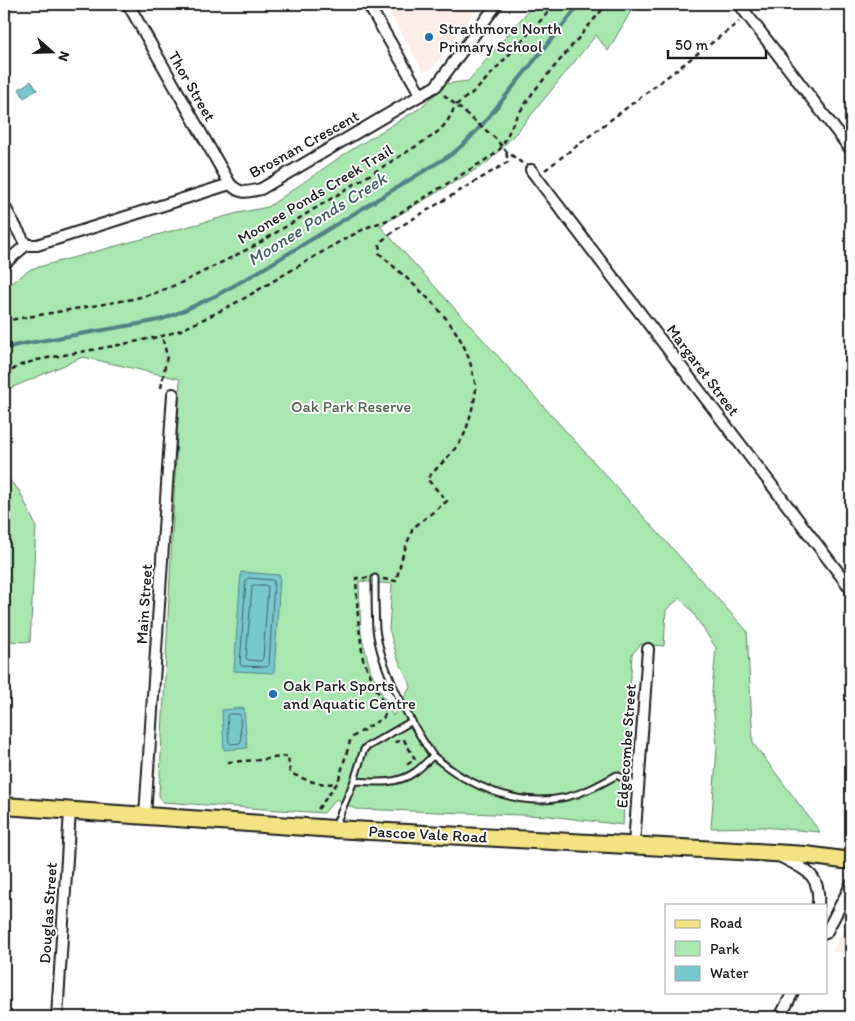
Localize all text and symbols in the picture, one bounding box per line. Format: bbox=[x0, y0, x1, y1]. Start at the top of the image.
place label: Strathmore North Primary School bbox=[439, 19, 562, 56]
north arrow bbox=[28, 28, 78, 78]
scale bar bbox=[668, 28, 765, 60]
marker: Strathmore North Primary School bbox=[423, 31, 435, 43]
text: 50 m bbox=[675, 36, 708, 54]
street label: Thor Street bbox=[164, 47, 220, 125]
text: N bbox=[54, 49, 73, 64]
street label: Brosnan Crescent bbox=[246, 106, 362, 182]
street label: Moonee Ponds Creek Trail bbox=[234, 140, 396, 248]
water label: Moonee Ponds Creek bbox=[244, 168, 390, 270]
street label: Margaret Street bbox=[662, 321, 744, 419]
park label: Oak Park Reserve bbox=[291, 397, 411, 416]
street label: Main Street bbox=[132, 563, 156, 645]
place label: Oak Park Sports and Aquatic Centre bbox=[283, 676, 416, 713]
street label: Edgecombe Street bbox=[612, 683, 640, 809]
marker: Oak Park Sports and Aquatic Centre bbox=[267, 688, 279, 700]
street label: Pascoe Vale Road bbox=[368, 821, 488, 847]
street label: Douglas Street bbox=[35, 862, 61, 964]
legend bbox=[665, 904, 828, 994]
text: Road bbox=[710, 914, 743, 932]
text: Park bbox=[710, 940, 740, 958]
text: Water bbox=[710, 964, 749, 982]

